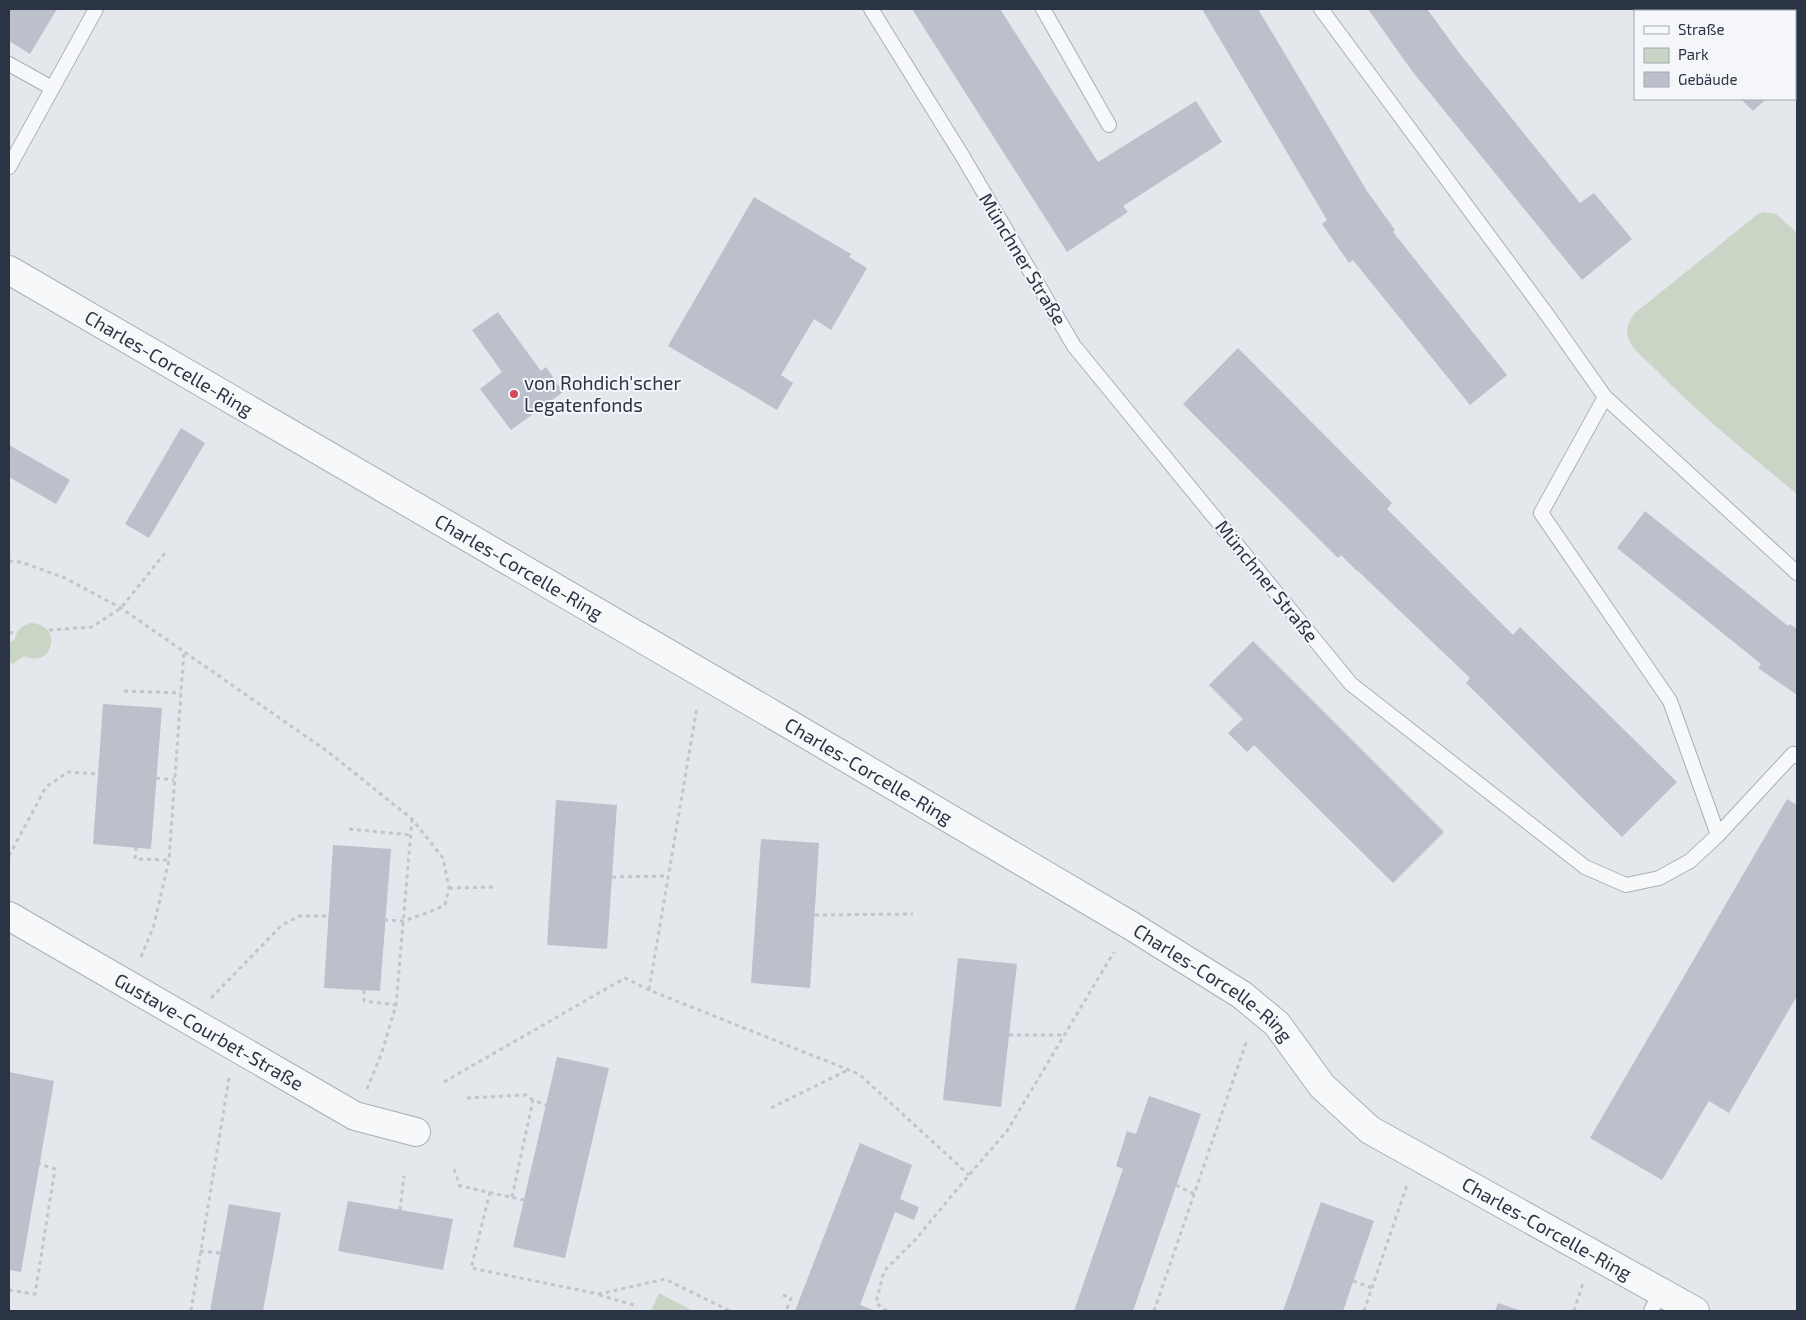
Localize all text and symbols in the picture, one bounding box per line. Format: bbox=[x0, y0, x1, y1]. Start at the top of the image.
legend bbox=[1634, 10, 1796, 100]
text: Straße bbox=[1678, 20, 1724, 38]
text: Park bbox=[1678, 45, 1709, 63]
text: Gebäude bbox=[1678, 70, 1737, 88]
street label: Münchner Straße bbox=[975, 188, 1072, 329]
street label: Charles-Corcelle-Ring bbox=[81, 305, 258, 421]
place label: von Rohdich'scher Legatenfonds bbox=[524, 371, 681, 416]
marker: von Rohdich'scher Legatenfonds bbox=[508, 388, 520, 400]
street label: Charles-Corcelle-Ring bbox=[431, 509, 608, 624]
street label: Münchner Straße bbox=[1211, 515, 1324, 646]
street label: Charles-Corcelle-Ring bbox=[781, 712, 957, 829]
street label: Charles-Corcelle-Ring bbox=[1130, 918, 1298, 1046]
street label: Gustave-Courbet-Straße bbox=[111, 968, 308, 1095]
street label: Charles-Corcelle-Ring bbox=[1458, 1172, 1636, 1285]

